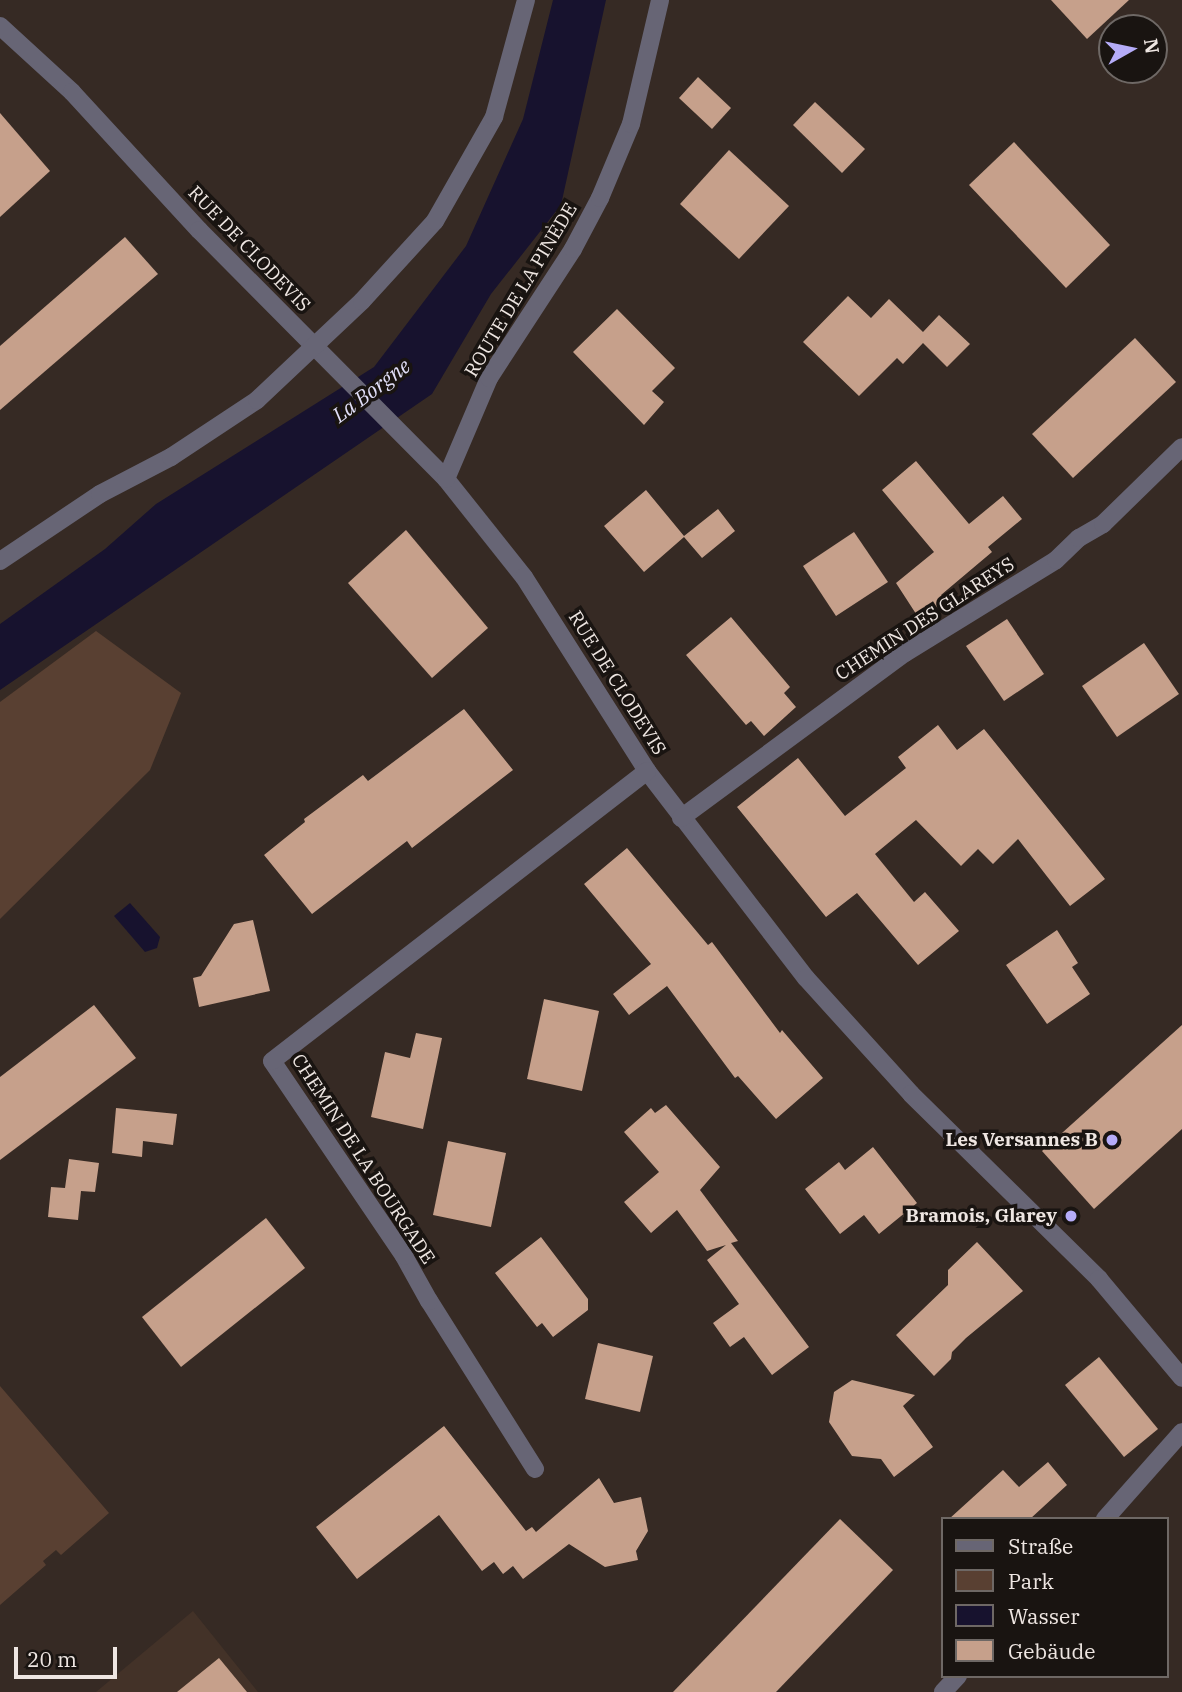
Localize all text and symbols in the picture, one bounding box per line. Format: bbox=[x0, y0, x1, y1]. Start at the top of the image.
north arrow bbox=[1098, 14, 1168, 84]
text: N bbox=[1139, 37, 1165, 55]
street label: RUE DE CLODEVIS bbox=[183, 181, 315, 317]
street label: ROUTE DE LA PINÈDE bbox=[460, 199, 582, 381]
water label: La Borgne bbox=[327, 353, 415, 427]
street label: CHEMIN DES GLAREYS bbox=[831, 553, 1019, 685]
street label: RUE DE CLODEVIS bbox=[563, 607, 671, 759]
street label: CHEMIN DE LA BOURGADE bbox=[287, 1050, 439, 1268]
place label: Les Versannes B bbox=[946, 1129, 1098, 1151]
marker: Les Versannes B bbox=[1104, 1132, 1120, 1148]
place label: Bramois, Glarey bbox=[906, 1205, 1057, 1227]
marker: Bramois, Glarey bbox=[1063, 1208, 1079, 1224]
legend bbox=[940, 1517, 1168, 1678]
text: Straße bbox=[1008, 1532, 1073, 1560]
text: Park bbox=[1008, 1567, 1054, 1595]
text: Wasser bbox=[1008, 1602, 1079, 1630]
scale bar bbox=[18, 1632, 121, 1676]
text: Gebäude bbox=[1008, 1637, 1096, 1665]
text: 20 m bbox=[27, 1645, 77, 1673]

